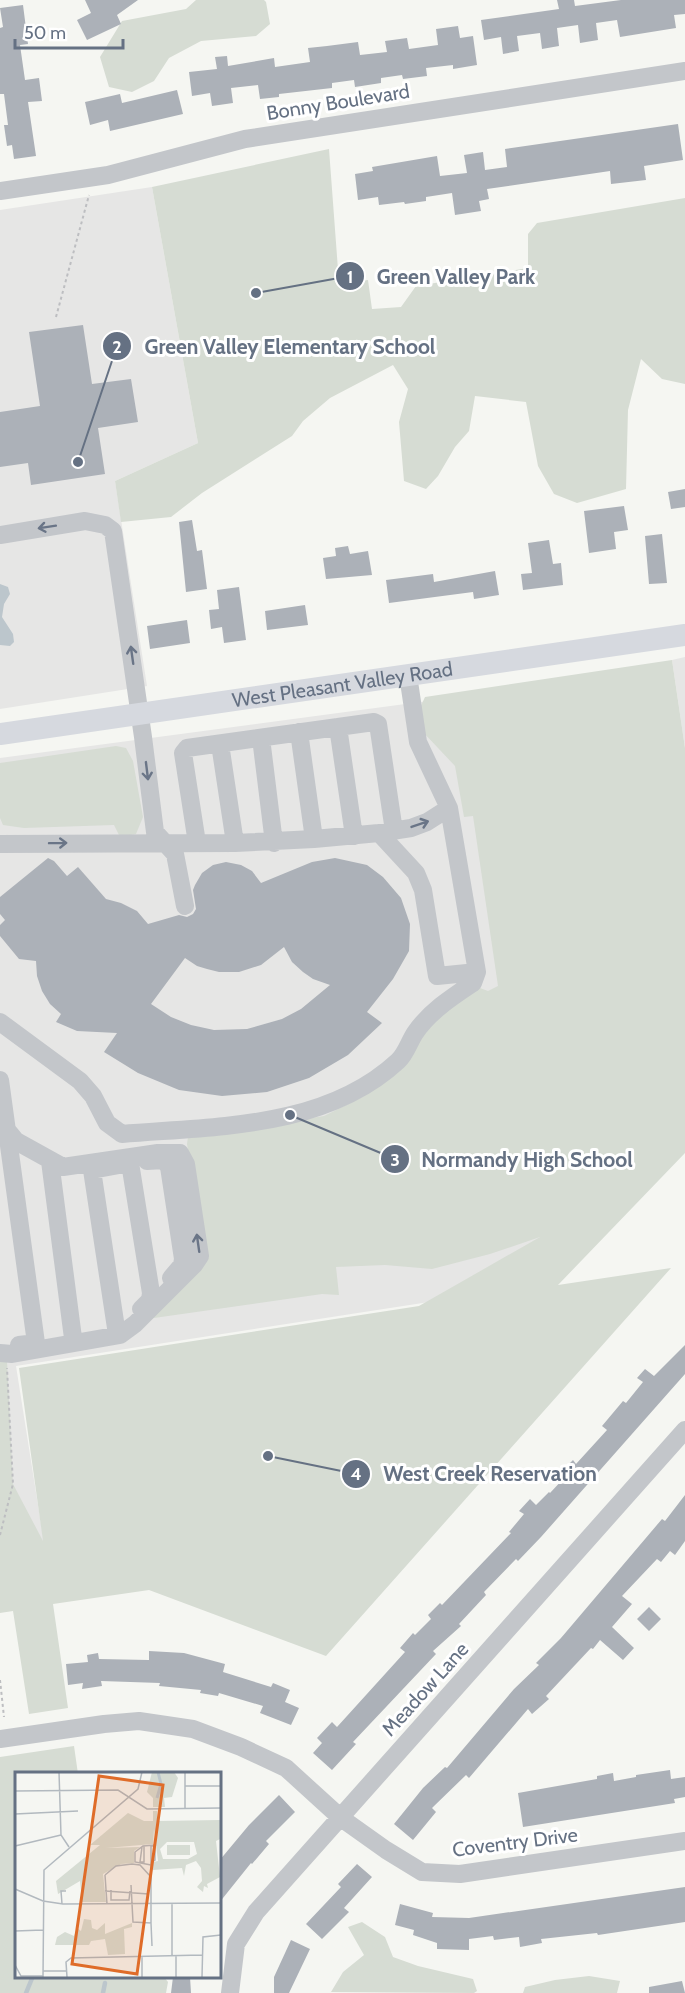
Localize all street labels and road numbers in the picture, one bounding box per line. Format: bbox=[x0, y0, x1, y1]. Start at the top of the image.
street label: Bonny Boulevard bbox=[265, 79, 411, 125]
street label: West Pleasant Valley Road bbox=[231, 657, 454, 712]
street label: Meadow Lane bbox=[377, 1637, 473, 1741]
street label: Coventry Drive bbox=[451, 1822, 579, 1862]

